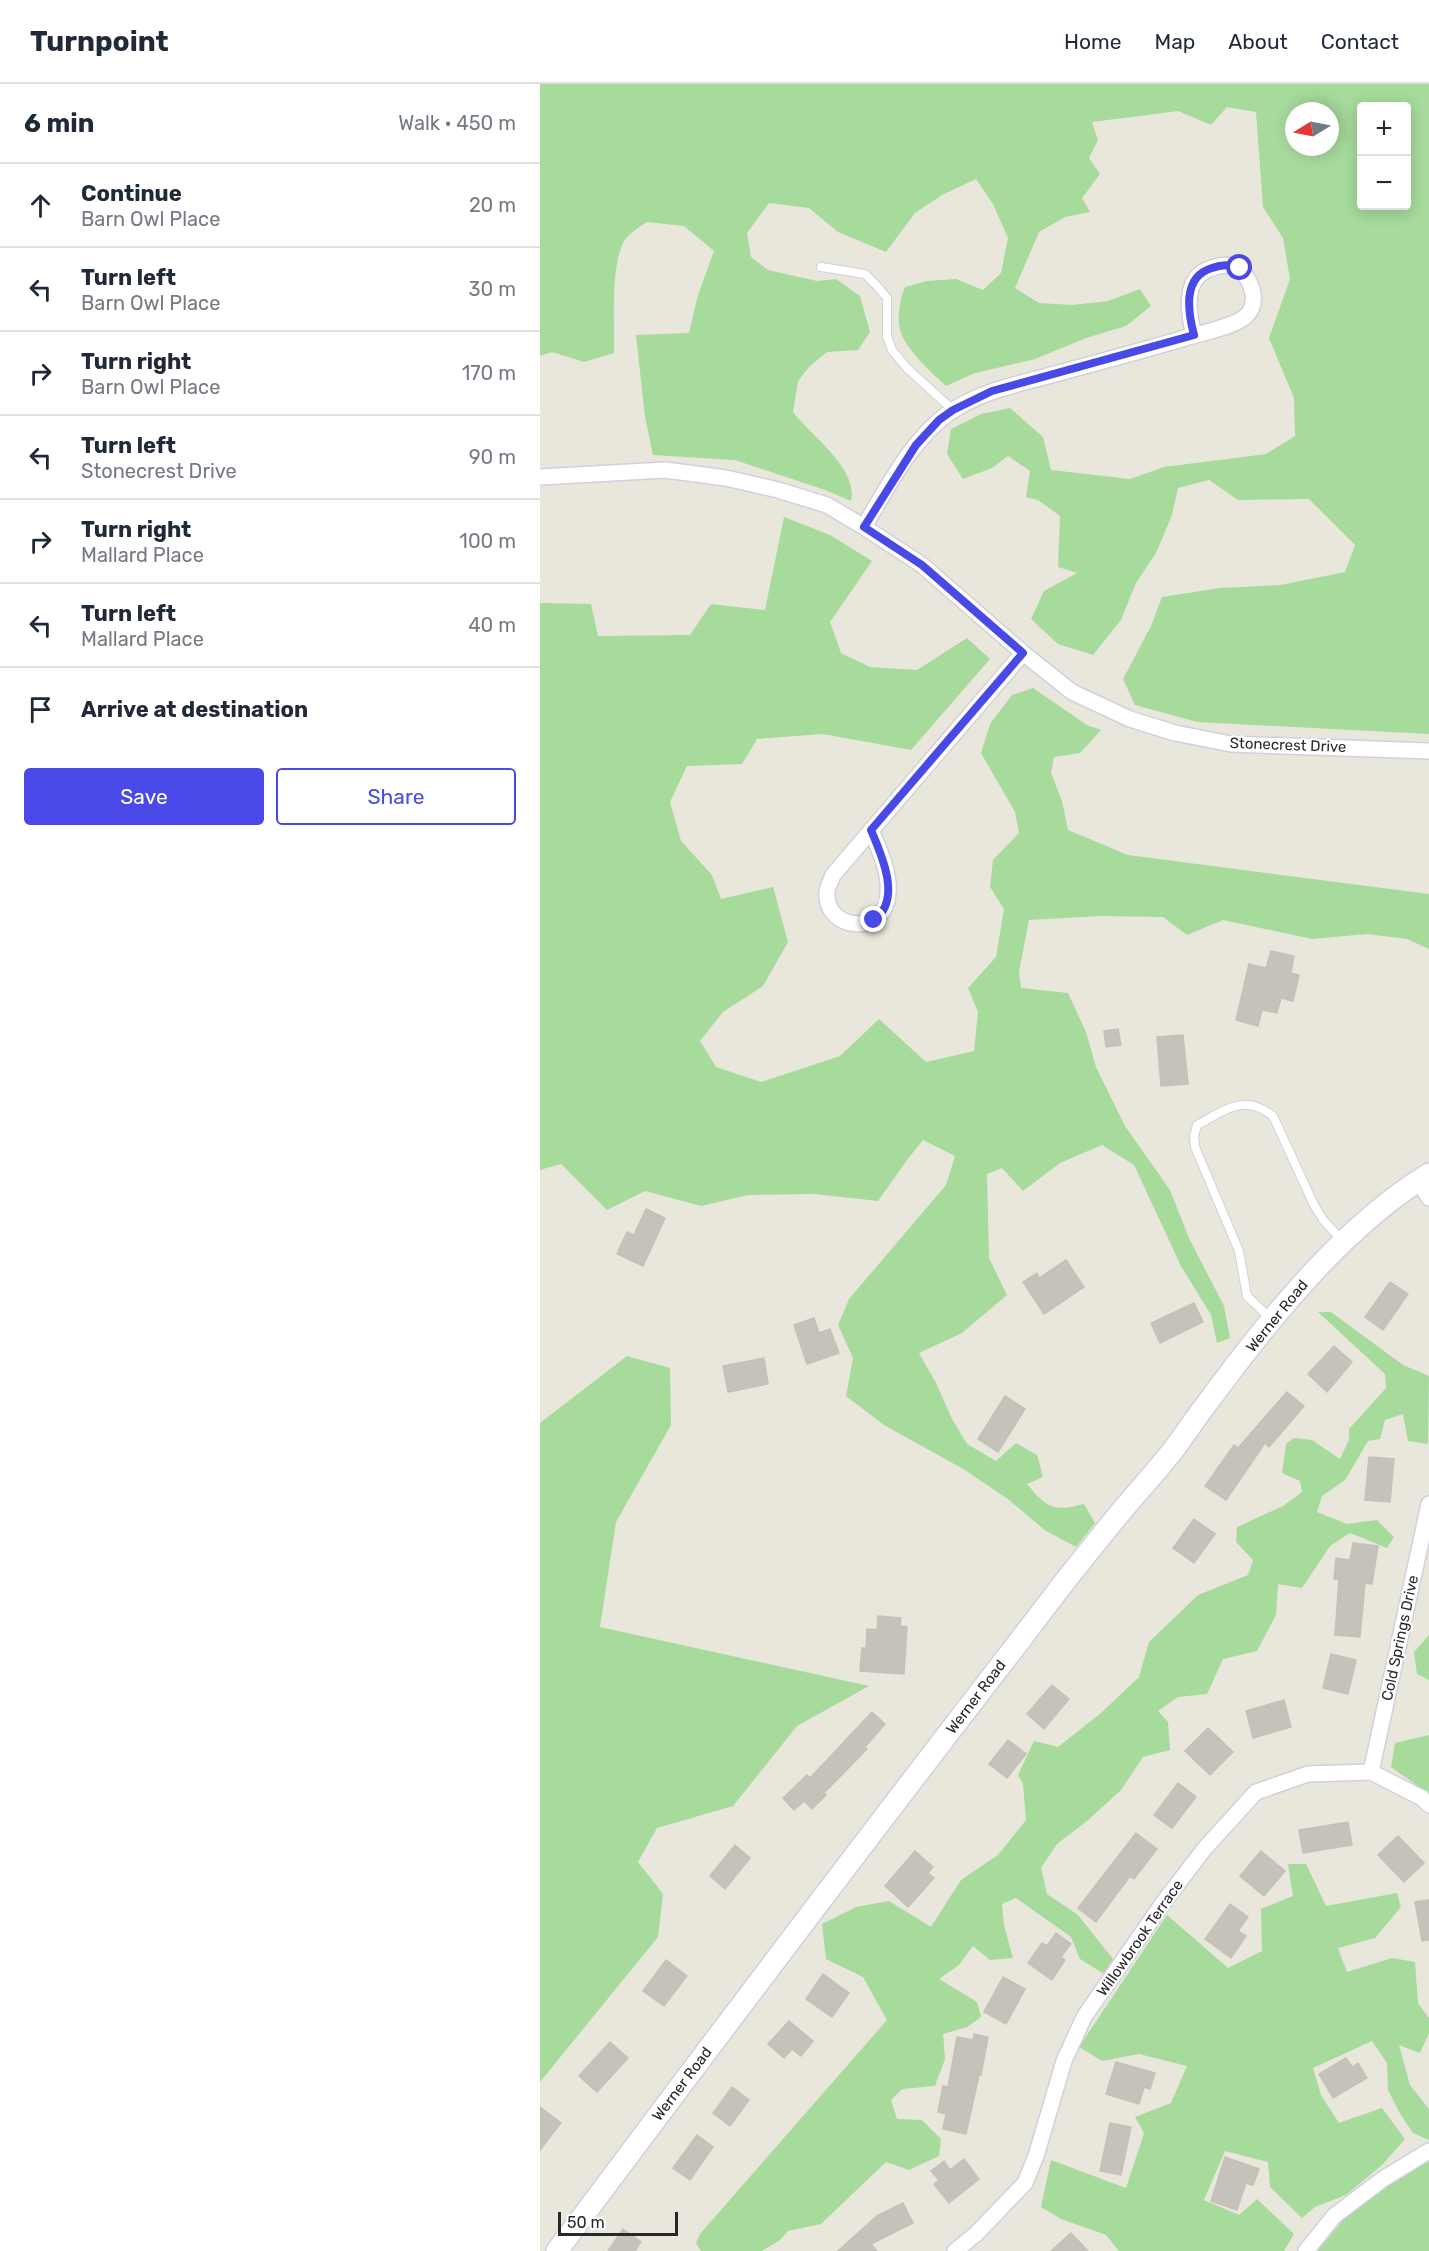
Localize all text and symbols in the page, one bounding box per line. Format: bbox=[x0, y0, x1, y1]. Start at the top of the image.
text: Turnpoint bbox=[30, 25, 169, 58]
text: Home bbox=[1064, 29, 1121, 54]
text: Map bbox=[1154, 29, 1195, 54]
text: About bbox=[1228, 29, 1288, 54]
text: Contact bbox=[1321, 29, 1399, 54]
north arrow bbox=[1285, 102, 1339, 156]
map controls bbox=[1357, 102, 1411, 210]
button: + bbox=[1357, 102, 1411, 156]
text: 6 min bbox=[24, 108, 94, 139]
text: Walk · 450 m bbox=[398, 111, 516, 135]
button: − bbox=[1357, 156, 1411, 210]
text: Continue bbox=[81, 180, 182, 207]
icon: ahead bbox=[24, 189, 57, 222]
text: 20 m bbox=[469, 193, 516, 217]
text: Barn Owl Place bbox=[81, 207, 220, 231]
route start bbox=[1226, 254, 1252, 280]
text: Turn left bbox=[81, 264, 176, 291]
icon: left bbox=[24, 273, 57, 306]
text: 30 m bbox=[469, 277, 516, 301]
text: Barn Owl Place bbox=[81, 291, 220, 315]
text: Turn right bbox=[81, 348, 191, 375]
icon: right bbox=[24, 357, 57, 390]
text: 170 m bbox=[462, 361, 516, 385]
text: Barn Owl Place bbox=[81, 375, 220, 399]
text: Turn left bbox=[81, 432, 176, 459]
icon: left bbox=[24, 441, 57, 474]
text: 90 m bbox=[469, 445, 516, 469]
text: Stonecrest Drive bbox=[81, 459, 237, 483]
text: Turn right bbox=[81, 516, 191, 543]
icon: right bbox=[24, 525, 57, 558]
text: 100 m bbox=[459, 529, 516, 553]
text: Mallard Place bbox=[81, 543, 204, 567]
text: Turn left bbox=[81, 600, 176, 627]
icon: left bbox=[24, 609, 57, 642]
text: 40 m bbox=[468, 613, 516, 637]
text: Mallard Place bbox=[81, 627, 204, 651]
icon: arrive bbox=[24, 693, 57, 726]
text: Arrive at destination bbox=[81, 696, 308, 723]
street label: Stonecrest Drive bbox=[1229, 734, 1347, 756]
button: Save bbox=[24, 768, 264, 825]
button: Share bbox=[276, 768, 516, 825]
route end bbox=[860, 906, 886, 932]
street label: Werner Road bbox=[1242, 1276, 1312, 1356]
street label: Cold Springs Drive bbox=[1378, 1574, 1422, 1702]
street label: Werner Road bbox=[942, 1656, 1010, 1738]
street label: Willowbrook Terrace bbox=[1093, 1876, 1187, 2000]
street label: Werner Road bbox=[648, 2043, 716, 2125]
scale bar bbox=[558, 2209, 678, 2236]
text: 50 m bbox=[567, 2213, 605, 2232]

